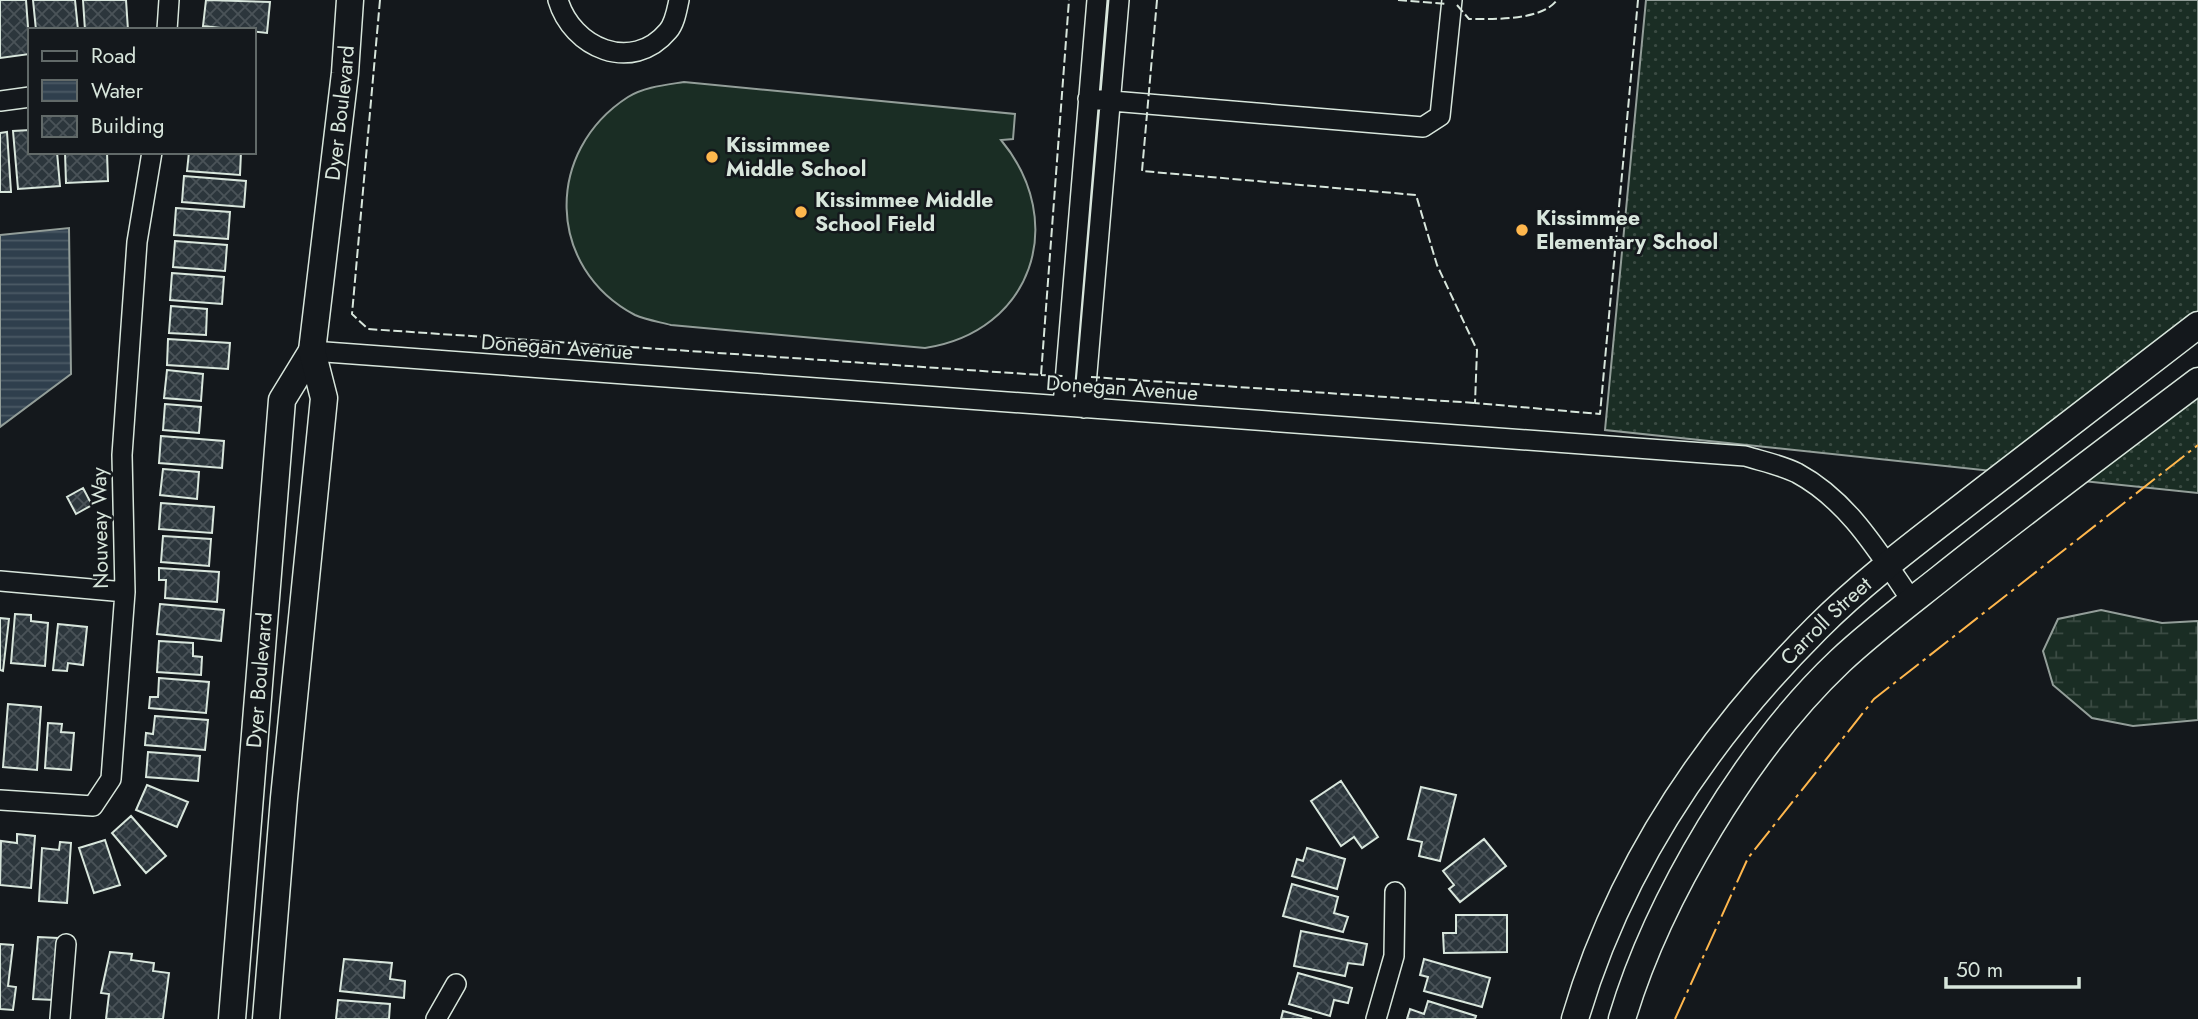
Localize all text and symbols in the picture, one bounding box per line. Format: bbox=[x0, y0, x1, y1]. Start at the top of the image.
legend bbox=[28, 28, 256, 154]
text: Road bbox=[91, 41, 136, 71]
street label: Dyer Boulevard bbox=[317, 44, 362, 182]
text: Water bbox=[91, 76, 144, 106]
text: Building bbox=[91, 111, 164, 141]
place label: Kissimmee Middle School bbox=[726, 130, 866, 184]
marker: Kissimmee Middle School bbox=[704, 149, 720, 165]
place label: Kissimmee Middle School Field bbox=[815, 185, 993, 239]
place label: Kissimmee Elementary School bbox=[1536, 203, 1718, 257]
marker: Kissimmee Middle School Field bbox=[793, 204, 809, 220]
marker: Kissimmee Elementary School bbox=[1514, 222, 1530, 238]
street label: Donegan Avenue bbox=[480, 327, 634, 367]
street label: Donegan Avenue bbox=[1045, 368, 1199, 408]
street label: Nouveay Way bbox=[84, 466, 116, 589]
street label: Carroll Street bbox=[1774, 570, 1878, 672]
street label: Dyer Boulevard bbox=[239, 611, 280, 749]
scale bar bbox=[1946, 946, 2079, 990]
text: 50 m bbox=[1956, 955, 2003, 985]

